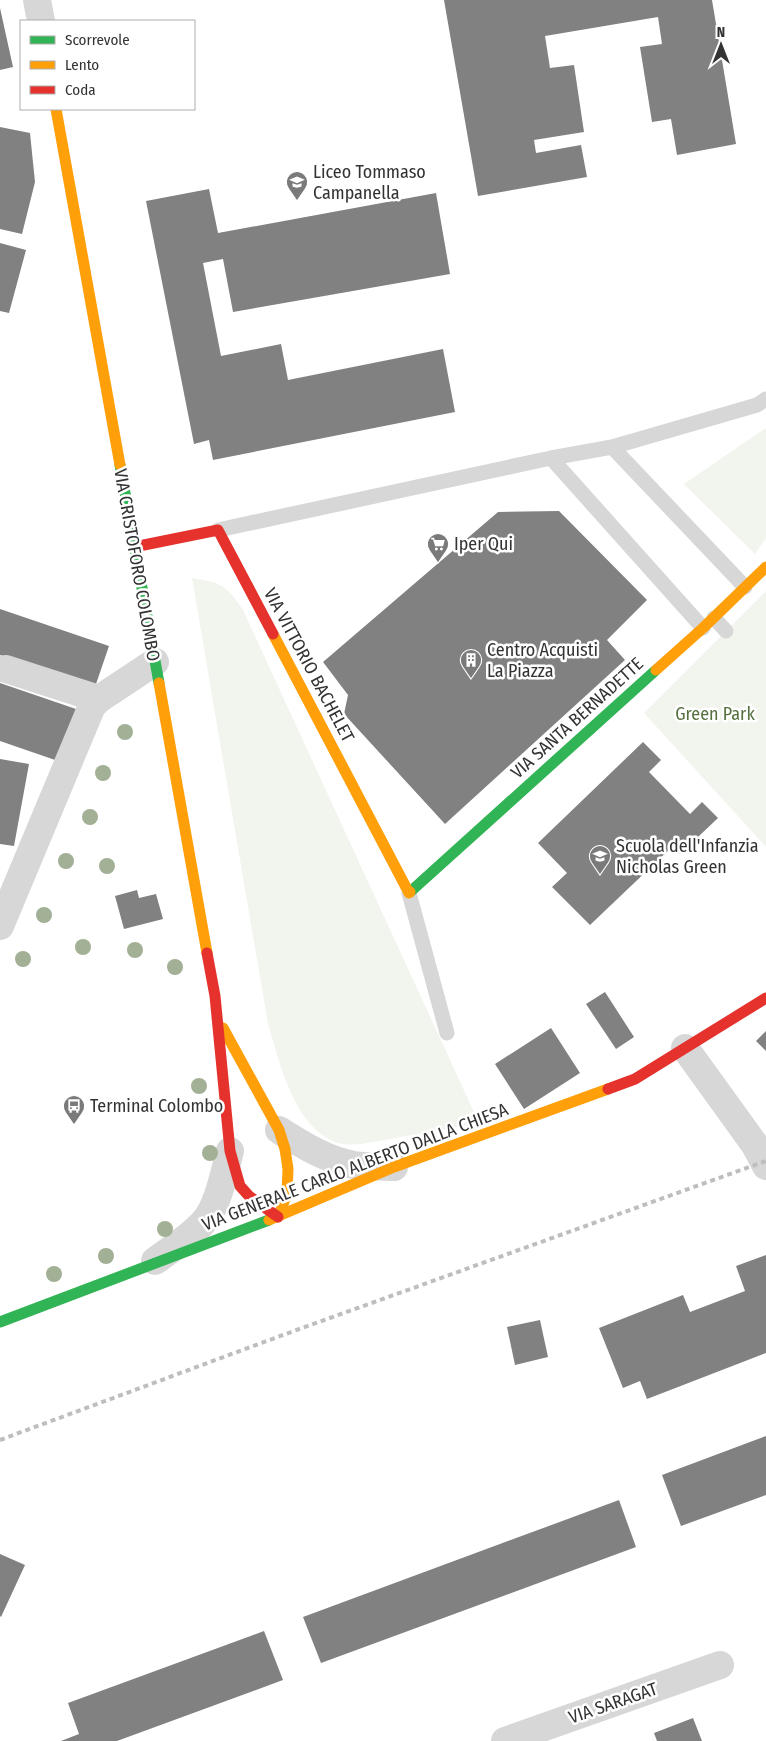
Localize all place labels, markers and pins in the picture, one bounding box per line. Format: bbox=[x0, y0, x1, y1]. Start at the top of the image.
place label: Liceo Tommaso Campanella bbox=[313, 161, 426, 204]
school or university icon: Liceo Tommaso Campanella bbox=[285, 170, 309, 201]
supermarket icon: Iper Qui bbox=[426, 532, 450, 563]
place label: Iper Qui bbox=[454, 533, 513, 555]
place label: Centro Acquisti La Piazza bbox=[487, 639, 598, 682]
building icon: Centro Acquisti La Piazza bbox=[459, 648, 483, 679]
place label: Scuola dell'Infanzia Nicholas Green bbox=[616, 835, 759, 878]
school or university icon: Scuola dell'Infanzia Nicholas Green bbox=[588, 844, 612, 875]
bus stop icon: Terminal Colombo bbox=[62, 1094, 86, 1125]
place label: Terminal Colombo bbox=[90, 1095, 223, 1117]

